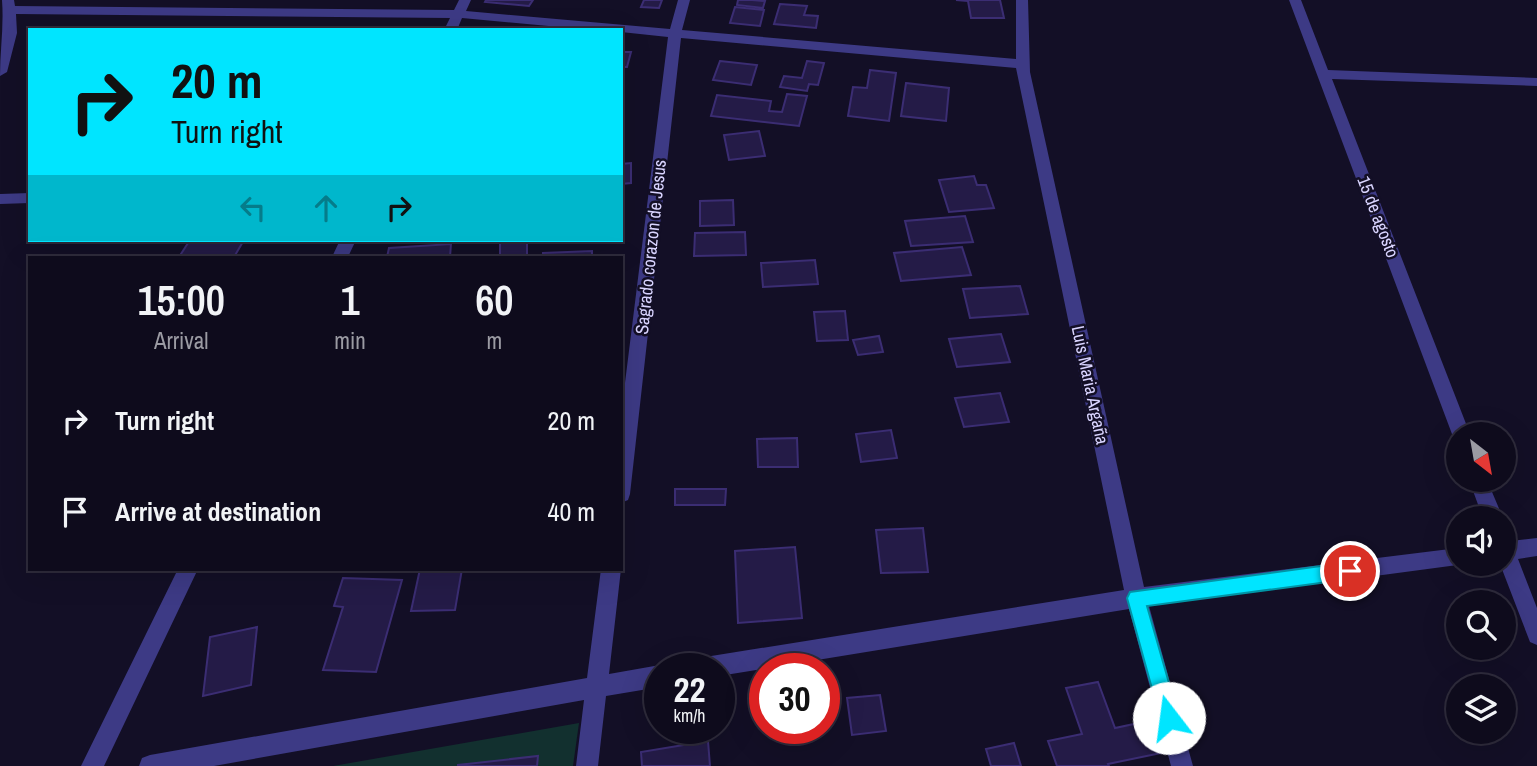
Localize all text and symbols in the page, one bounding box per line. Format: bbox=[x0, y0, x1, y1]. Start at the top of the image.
text: 20 m bbox=[171, 47, 263, 113]
icon: right bbox=[56, 56, 147, 147]
text: Turn right bbox=[171, 110, 283, 153]
street label: Sagrado corazon de Jesus bbox=[629, 158, 672, 336]
street label: 15 de agosto bbox=[1352, 172, 1405, 261]
icon: left bbox=[234, 189, 272, 227]
icon: ahead bbox=[307, 189, 345, 227]
icon: right bbox=[380, 189, 418, 227]
text: 15:00 bbox=[137, 272, 225, 328]
text: 1 bbox=[340, 272, 360, 328]
text: 60 bbox=[475, 272, 514, 328]
street label: Luis Maria Argaña bbox=[1066, 323, 1115, 446]
text: Arrival bbox=[154, 325, 208, 356]
text: min bbox=[334, 325, 366, 356]
text: m bbox=[487, 325, 502, 356]
icon: right bbox=[56, 402, 94, 440]
text: Turn right bbox=[115, 403, 214, 438]
text: 20 m bbox=[548, 403, 595, 438]
north arrow bbox=[1446, 422, 1516, 492]
map controls bbox=[1446, 422, 1516, 744]
icon: arrive bbox=[56, 493, 94, 531]
text: Arrive at destination bbox=[115, 494, 321, 529]
text: 40 m bbox=[548, 494, 595, 529]
button: sound bbox=[1446, 506, 1516, 576]
pin bbox=[1320, 541, 1380, 601]
icon: arrive bbox=[1331, 552, 1369, 590]
button: search bbox=[1446, 590, 1516, 660]
speed limit sign: 30 bbox=[749, 653, 840, 744]
text: 22 bbox=[674, 666, 705, 713]
button: layers bbox=[1446, 674, 1516, 744]
position arrow bbox=[1132, 681, 1206, 755]
text: km/h bbox=[674, 703, 706, 728]

